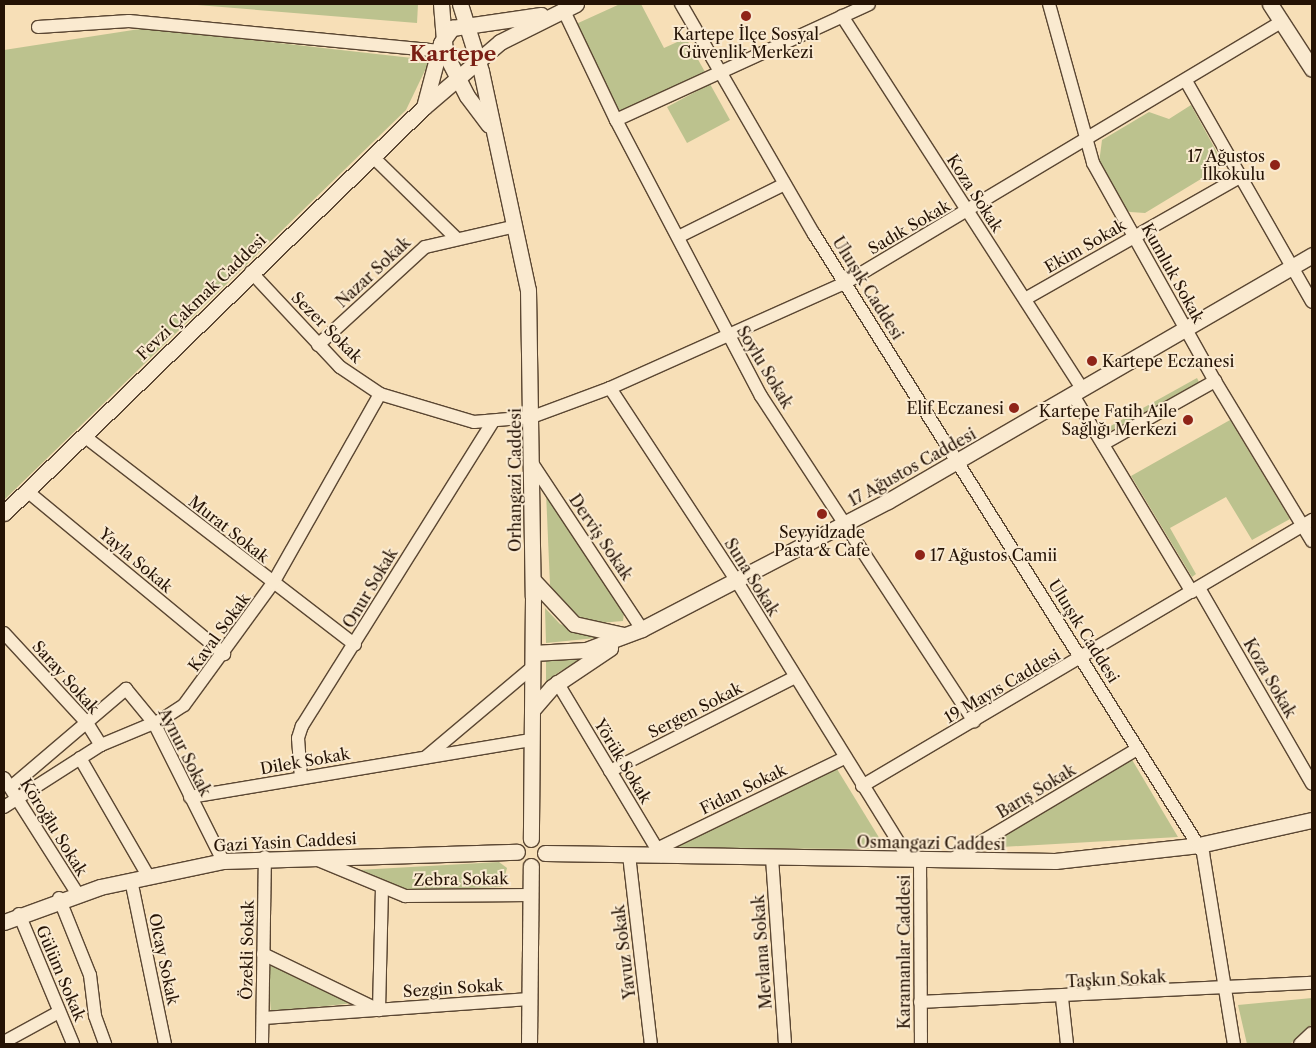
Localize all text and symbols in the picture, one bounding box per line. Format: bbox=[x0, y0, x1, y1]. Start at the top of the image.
marker: Kartepe İlçe Sosyal Güvenlik Merkezi bbox=[740, 10, 752, 22]
place label: Kartepe İlçe Sosyal Güvenlik Merkezi bbox=[673, 24, 819, 62]
district label: Kartepe bbox=[410, 41, 496, 67]
place label: 17 Ağustos İlkokulu bbox=[1187, 146, 1265, 184]
street label: Koza Sokak bbox=[943, 151, 1007, 235]
marker: 17 Ağustos İlkokulu bbox=[1269, 159, 1281, 171]
street label: Sadık Sokak bbox=[864, 196, 954, 258]
street label: Ekim Sokak bbox=[1041, 215, 1129, 277]
street label: Kumluk Sokak bbox=[1138, 220, 1208, 326]
street label: Fevzi Çakmak Caddesi bbox=[132, 230, 270, 364]
street label: Nazar Sokak bbox=[332, 233, 414, 311]
street label: Uluışık Caddesi bbox=[829, 233, 907, 343]
street label: Sezer Sokak bbox=[287, 287, 367, 367]
street label: Soylu Sokak bbox=[733, 322, 797, 412]
place label: Kartepe Eczanesi bbox=[1102, 351, 1234, 371]
marker: Kartepe Eczanesi bbox=[1086, 355, 1098, 367]
place label: Elif Eczanesi bbox=[906, 398, 1004, 418]
place label: Kartepe Fatih Aile Sağlığı Merkezi bbox=[1038, 401, 1177, 439]
marker: Elif Eczanesi bbox=[1008, 402, 1020, 414]
street label: Orhangazi Caddesi bbox=[505, 408, 525, 552]
marker: Kartepe Fatih Aile Sağlığı Merkezi bbox=[1181, 413, 1195, 427]
street label: 17 Ağustos Caddesi bbox=[845, 424, 979, 510]
street label: Derviş Sokak bbox=[565, 490, 637, 584]
street label: Murat Sokak bbox=[185, 492, 273, 566]
marker: Seyyidzade Pasta & Cafe bbox=[816, 508, 828, 520]
place label: Seyyidzade Pasta & Cafe bbox=[774, 522, 870, 560]
street label: Yayla Sokak bbox=[95, 524, 177, 596]
street label: Suna Sokak bbox=[720, 535, 784, 619]
street label: Onur Sokak bbox=[339, 544, 401, 632]
place label: 17 Ağustos Camii bbox=[930, 545, 1058, 565]
marker: 17 Ağustos Camii bbox=[914, 549, 926, 561]
street label: Uluışık Caddesi bbox=[1045, 576, 1123, 686]
street label: Kaval Sokak bbox=[184, 589, 254, 675]
street label: Koza Sokak bbox=[1240, 635, 1300, 721]
street label: Saray Sokak bbox=[28, 636, 104, 718]
street label: 19 Mayıs Caddesi bbox=[941, 645, 1063, 727]
street label: Sergen Sokak bbox=[645, 678, 745, 742]
street label: Aynur Sokak bbox=[155, 705, 215, 799]
street label: Yörük Sokak bbox=[590, 715, 656, 807]
street label: Dilek Sokak bbox=[258, 744, 352, 778]
street label: Fidan Sokak bbox=[697, 760, 789, 818]
street label: Barış Sokak bbox=[993, 760, 1079, 822]
street label: Köroğlu Sokak bbox=[16, 775, 92, 879]
street label: Gazi Yasin Caddesi bbox=[213, 829, 357, 855]
street label: Osmangazi Caddesi bbox=[856, 832, 1006, 854]
street label: Zebra Sokak bbox=[413, 869, 509, 889]
street label: Karamanlar Caddesi bbox=[894, 875, 914, 1029]
street label: Mevlana Sokak bbox=[748, 894, 776, 1010]
street label: Özekli Sokak bbox=[237, 900, 257, 1000]
street label: Yavuz Sokak bbox=[609, 904, 639, 1000]
street label: Olcay Sokak bbox=[145, 911, 183, 1007]
street label: Gülüm Sokak bbox=[32, 922, 90, 1024]
street label: Taşkın Sokak bbox=[1065, 967, 1167, 991]
street label: Sezgin Sokak bbox=[402, 975, 504, 1001]

